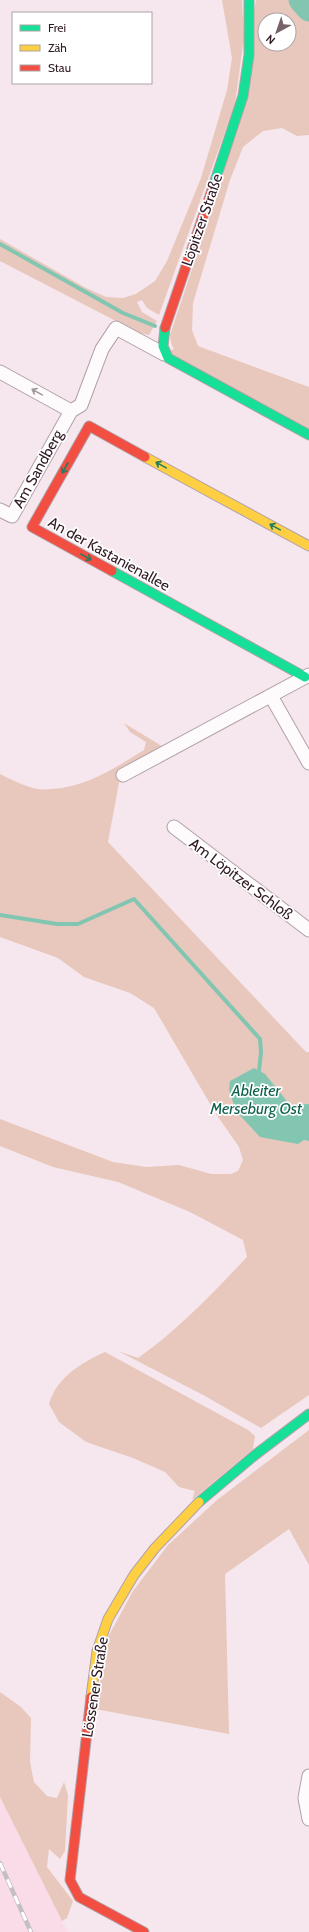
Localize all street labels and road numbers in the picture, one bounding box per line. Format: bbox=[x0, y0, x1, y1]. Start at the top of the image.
street label: Löpitzer Straße bbox=[178, 171, 226, 269]
street label: Am Sandberg bbox=[9, 426, 67, 511]
street label: An der Kastanienallee bbox=[45, 513, 173, 595]
street label: Am Löpitzer Schloß bbox=[186, 834, 296, 924]
street label: Lössener Straße bbox=[78, 1635, 112, 1739]

